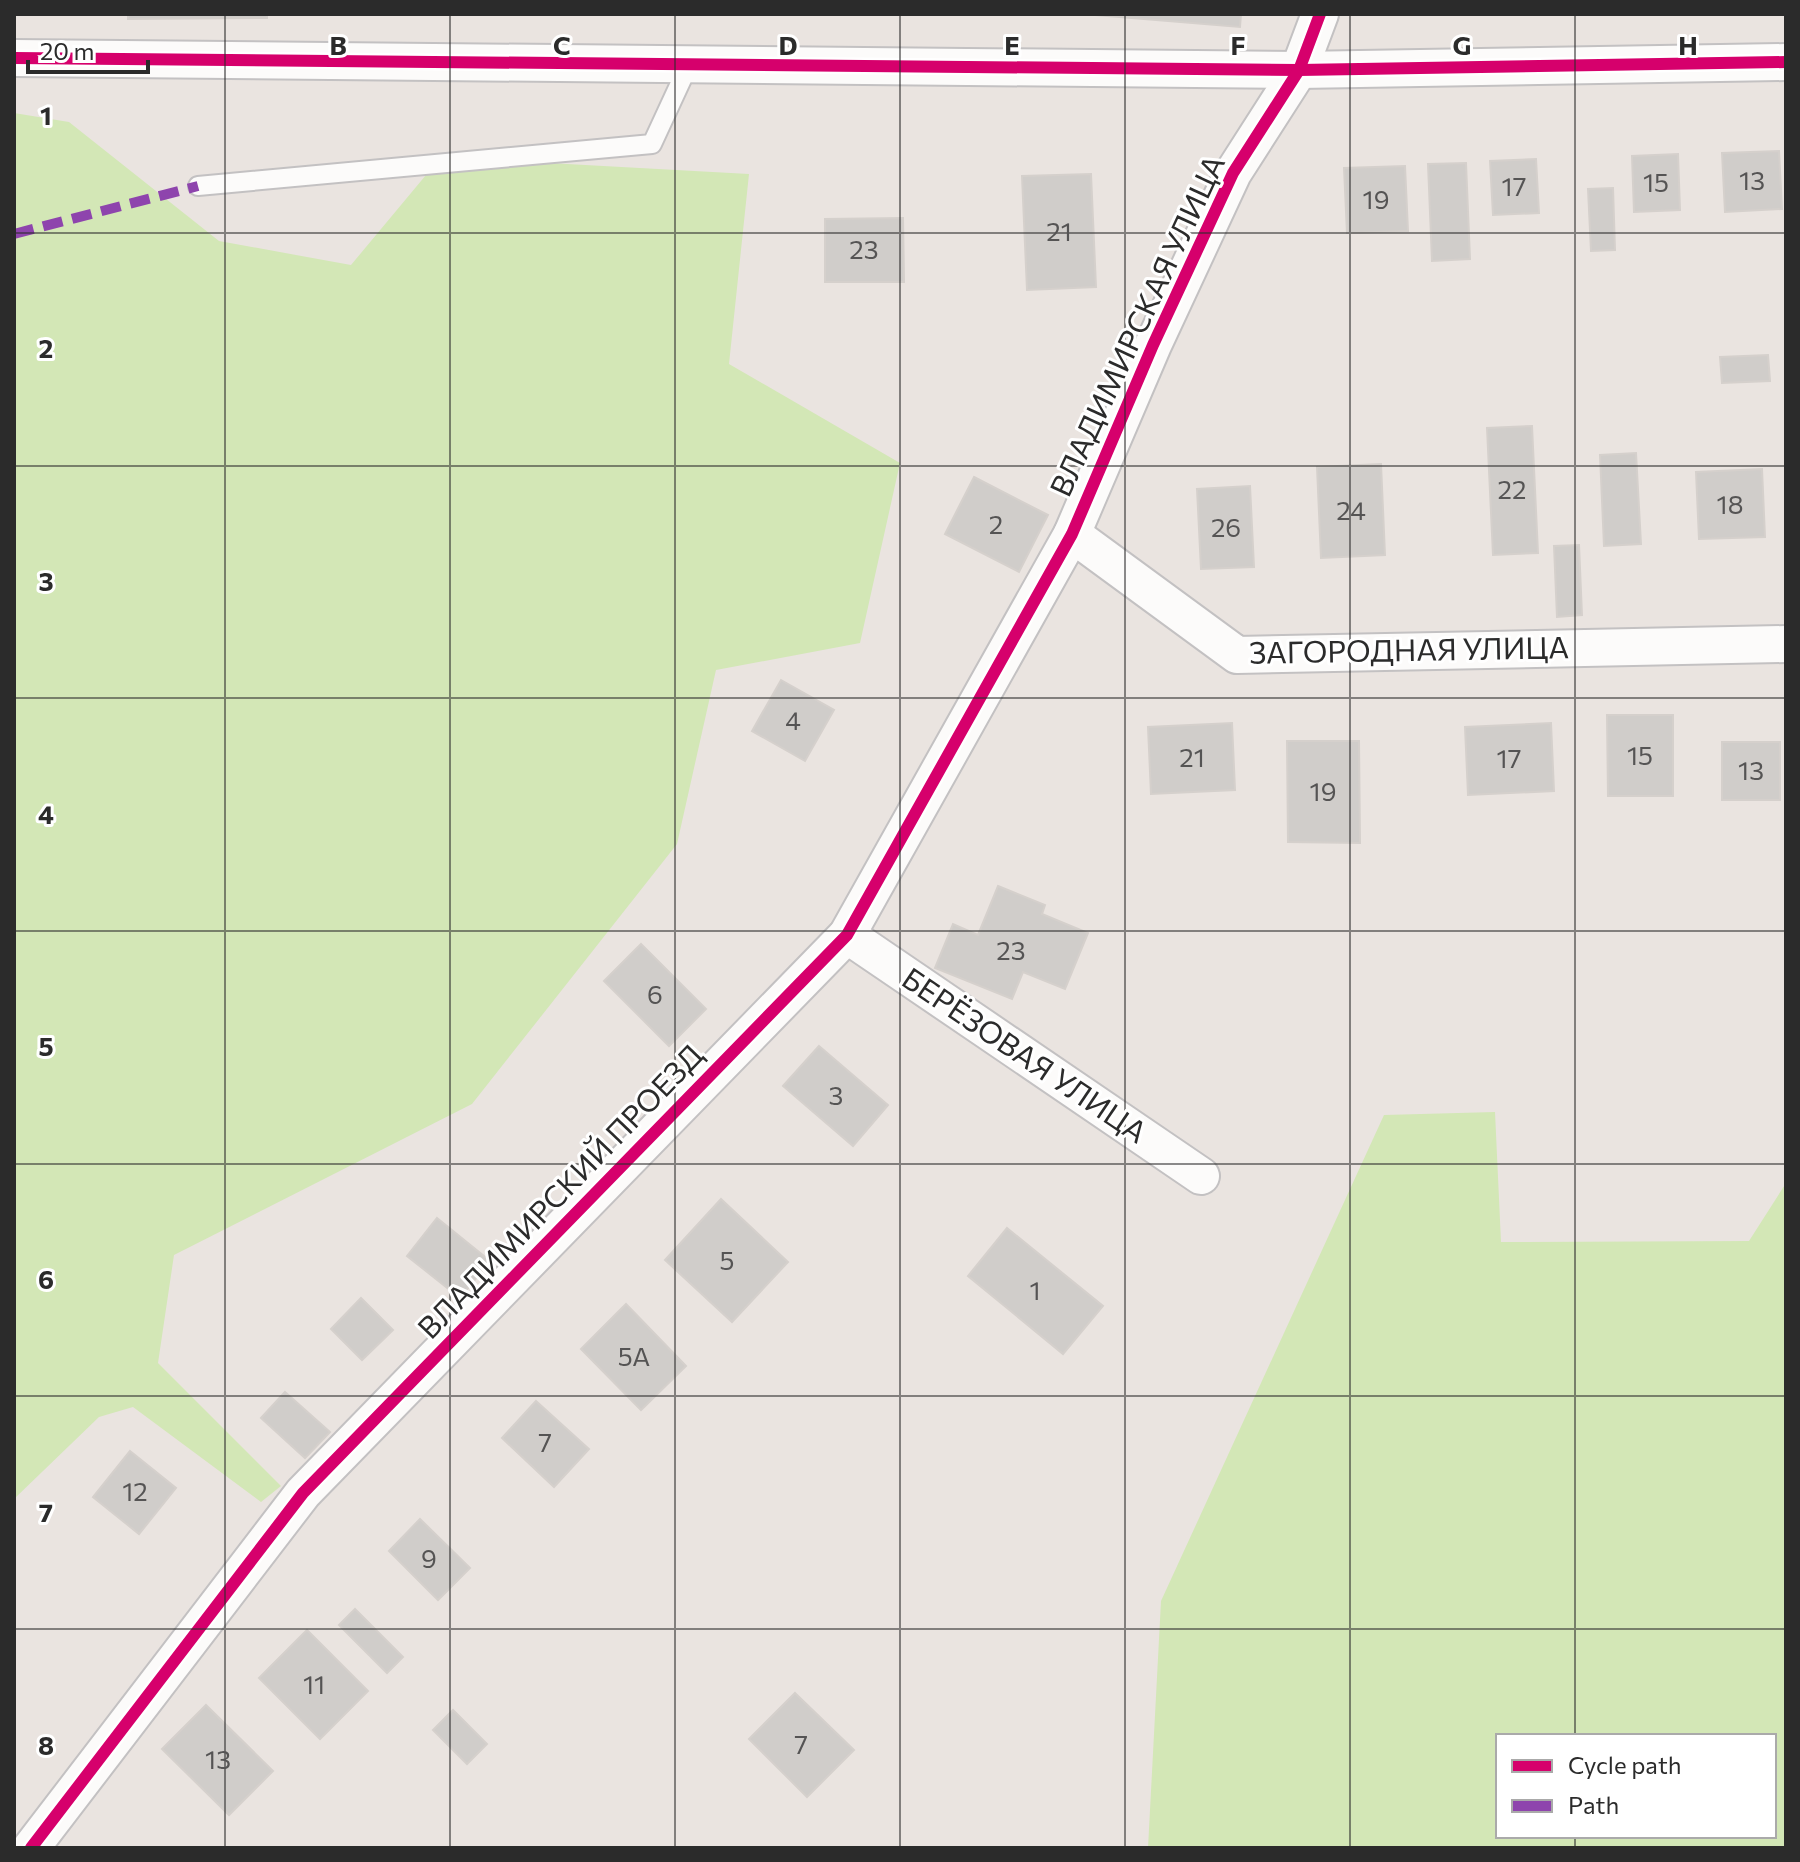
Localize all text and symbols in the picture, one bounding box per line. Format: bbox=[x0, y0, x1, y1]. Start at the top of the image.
scale bar bbox=[28, 24, 148, 74]
text: B bbox=[329, 29, 347, 60]
text: C bbox=[553, 29, 571, 60]
text: D bbox=[778, 29, 798, 60]
text: E bbox=[1004, 29, 1020, 60]
text: F bbox=[1230, 29, 1246, 60]
text: G bbox=[1453, 29, 1471, 60]
text: H bbox=[1678, 29, 1698, 60]
text: 20 m bbox=[40, 36, 94, 65]
text: 1 bbox=[40, 99, 52, 130]
street label: ВЛАДИМИРСКАЯ УЛИЦА bbox=[1040, 148, 1231, 502]
house number: 13 bbox=[1739, 164, 1765, 195]
house number: 15 bbox=[1643, 166, 1669, 197]
house number: 17 bbox=[1502, 170, 1526, 201]
house number: 19 bbox=[1363, 183, 1389, 214]
house number: 21 bbox=[1046, 215, 1072, 246]
house number: 23 bbox=[849, 233, 879, 264]
text: 2 bbox=[39, 332, 53, 363]
house number: 22 bbox=[1498, 473, 1526, 504]
house number: 18 bbox=[1717, 488, 1743, 519]
house number: 24 bbox=[1336, 494, 1366, 525]
house number: 2 bbox=[989, 508, 1003, 539]
house number: 26 bbox=[1211, 511, 1241, 542]
text: 3 bbox=[38, 565, 54, 596]
street label: ЗАГОРОДНАЯ УЛИЦА bbox=[1249, 627, 1569, 670]
house number: 4 bbox=[785, 704, 801, 735]
house number: 15 bbox=[1627, 739, 1653, 770]
house number: 21 bbox=[1179, 741, 1205, 772]
house number: 17 bbox=[1497, 742, 1521, 773]
house number: 13 bbox=[1738, 754, 1764, 785]
house number: 19 bbox=[1310, 775, 1336, 806]
text: 4 bbox=[38, 798, 54, 829]
house number: 23 bbox=[996, 934, 1026, 965]
street label: БЕРЁЗОВАЯ УЛИЦА bbox=[896, 958, 1155, 1150]
house number: 6 bbox=[647, 978, 663, 1009]
text: 5 bbox=[38, 1030, 54, 1061]
street label: ВЛАДИМИРСКИЙ ПРОЕЗД bbox=[409, 1035, 710, 1345]
house number: 3 bbox=[829, 1079, 843, 1110]
house number: 5 bbox=[720, 1244, 734, 1275]
text: 6 bbox=[38, 1263, 54, 1294]
house number: 1 bbox=[1029, 1274, 1041, 1305]
house number: 5А bbox=[618, 1340, 650, 1371]
house number: 7 bbox=[538, 1426, 552, 1457]
house number: 12 bbox=[122, 1475, 148, 1506]
text: 7 bbox=[39, 1496, 53, 1527]
house number: 9 bbox=[421, 1542, 437, 1573]
house number: 11 bbox=[303, 1668, 325, 1699]
house number: 7 bbox=[794, 1728, 808, 1759]
text: 8 bbox=[38, 1729, 54, 1760]
legend bbox=[1496, 1734, 1776, 1838]
house number: 13 bbox=[205, 1743, 231, 1774]
text: Cycle path bbox=[1568, 1750, 1682, 1779]
text: Path bbox=[1568, 1790, 1619, 1819]

